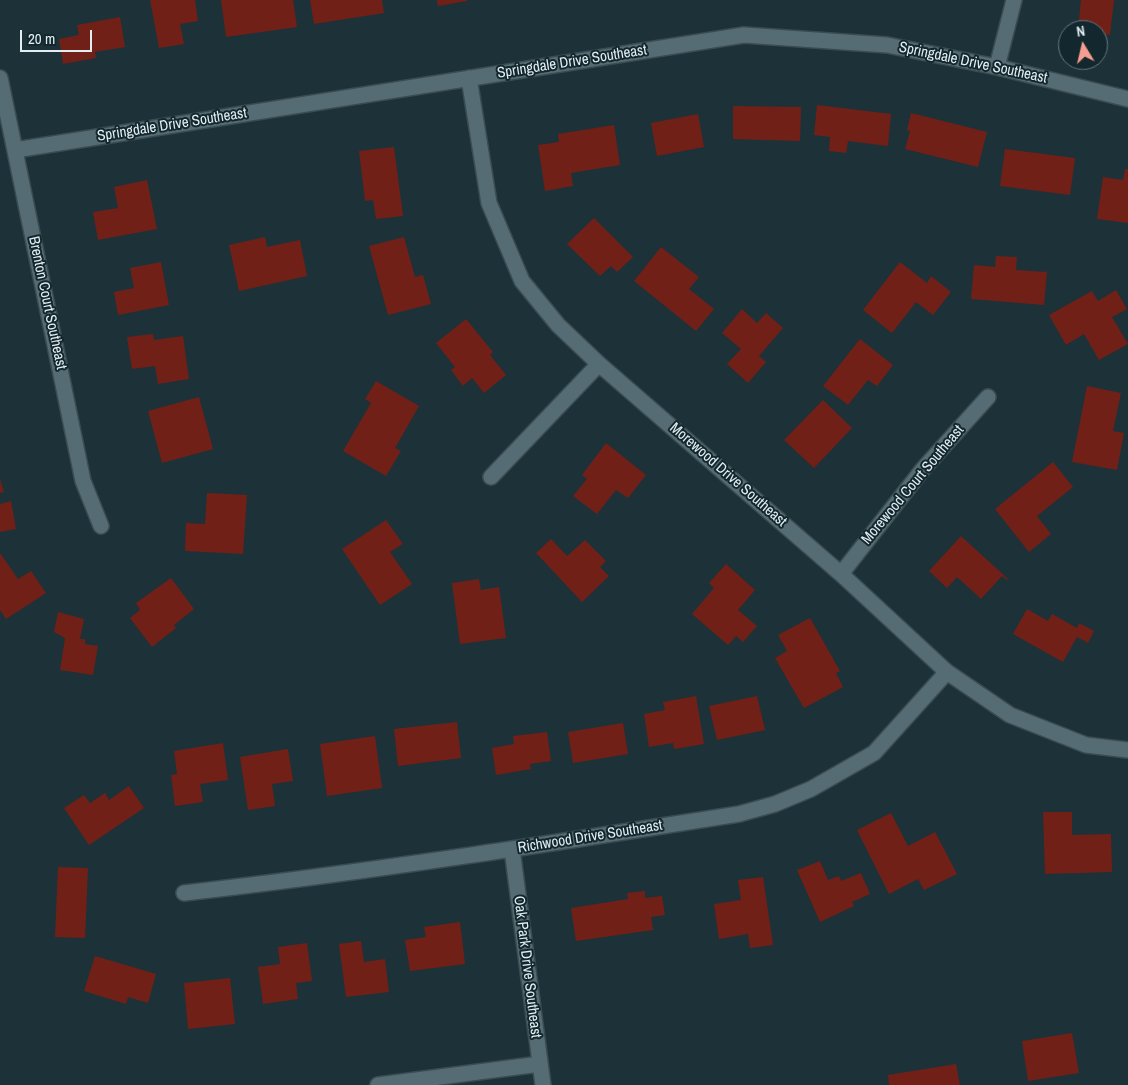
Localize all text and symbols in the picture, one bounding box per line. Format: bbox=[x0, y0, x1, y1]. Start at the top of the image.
scale bar bbox=[22, 20, 95, 52]
north arrow bbox=[1058, 20, 1108, 70]
text: N bbox=[1075, 22, 1086, 41]
text: 20 m bbox=[28, 28, 55, 49]
street label: Springdale Drive Southeast bbox=[897, 38, 1049, 88]
street label: Springdale Drive Southeast bbox=[496, 41, 648, 83]
street label: Springdale Drive Southeast bbox=[96, 104, 248, 146]
street label: Brenton Court Southeast bbox=[24, 235, 70, 371]
street label: Morewood Drive Southeast bbox=[666, 419, 790, 531]
street label: Morewood Court Southeast bbox=[858, 422, 968, 548]
street label: Richwood Drive Southeast bbox=[516, 817, 664, 857]
street label: Oak Park Drive Southeast bbox=[509, 895, 545, 1039]

